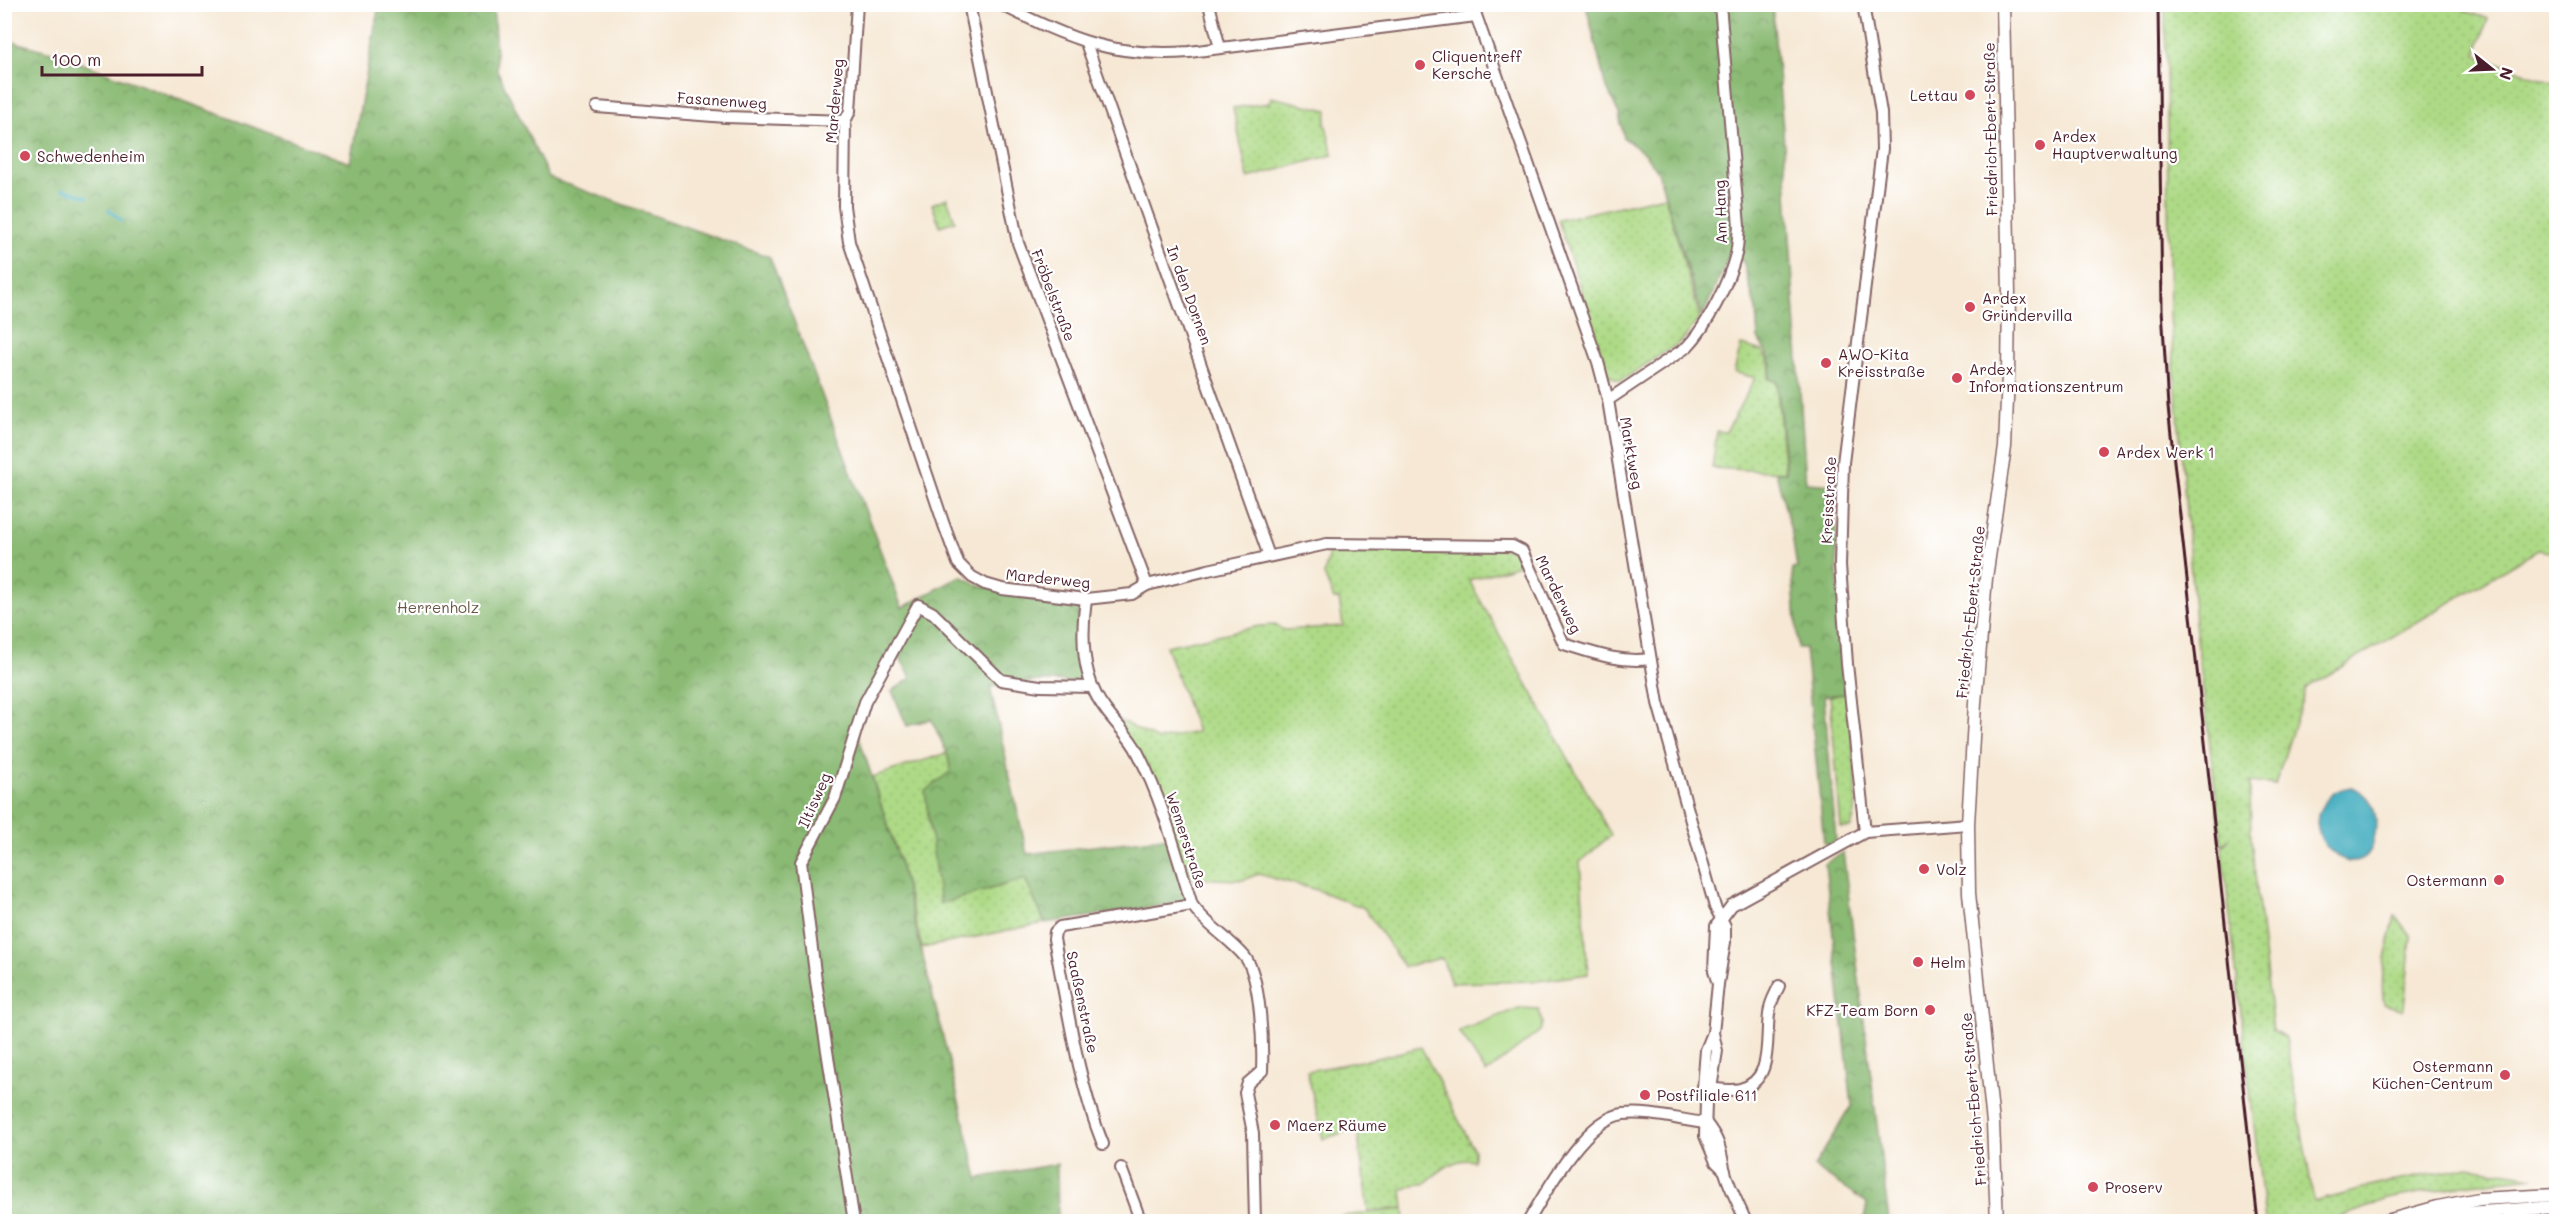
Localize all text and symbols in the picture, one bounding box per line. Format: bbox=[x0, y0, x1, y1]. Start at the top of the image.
scale bar bbox=[42, 39, 202, 77]
north arrow bbox=[2462, 39, 2522, 99]
street label: Friedrich-Ebert-Straße bbox=[1978, 42, 2002, 216]
place label: Cliquentreff Kersche bbox=[1432, 46, 1523, 83]
text: 100 m bbox=[51, 47, 101, 71]
street label: Marderweg bbox=[820, 58, 848, 144]
marker: Cliquentreff Kersche bbox=[1413, 58, 1427, 72]
text: N bbox=[2495, 65, 2519, 83]
place label: Lettau bbox=[1910, 85, 1958, 105]
street label: Fasanenweg bbox=[676, 87, 768, 113]
marker: Lettau bbox=[1963, 88, 1977, 102]
place label: Ardex Hauptverwaltung bbox=[2052, 126, 2178, 163]
marker: Ardex Hauptverwaltung bbox=[2033, 138, 2047, 152]
place label: Schwedenheim bbox=[37, 146, 145, 166]
marker: Schwedenheim bbox=[18, 149, 32, 163]
street label: Am Hang bbox=[1709, 179, 1731, 244]
street label: In den Dornen bbox=[1163, 243, 1217, 347]
street label: Fröbelstraße bbox=[1027, 246, 1081, 344]
place label: Ardex Gründervilla bbox=[1982, 288, 2073, 325]
marker: Ardex Gründervilla bbox=[1963, 300, 1977, 314]
place label: AWO-Kita Kreisstraße bbox=[1838, 344, 1925, 381]
marker: AWO-Kita Kreisstraße bbox=[1819, 356, 1833, 370]
place label: Ardex Informationszentrum bbox=[1969, 359, 2123, 396]
marker: Ardex Informationszentrum bbox=[1950, 371, 1964, 385]
street label: Marktweg bbox=[1616, 415, 1648, 491]
place label: Ardex Werk 1 bbox=[2116, 442, 2215, 462]
marker: Ardex Werk 1 bbox=[2097, 445, 2111, 459]
street label: Kreisstraße bbox=[1816, 456, 1840, 544]
street label: Friedrich-Ebert-Straße bbox=[1951, 525, 1989, 699]
street label: Marderweg bbox=[1531, 552, 1587, 637]
street label: Marderweg bbox=[1005, 564, 1092, 592]
park label: Herrenholz bbox=[397, 597, 479, 617]
street label: Iltisweg bbox=[793, 769, 835, 831]
street label: Wemerstraße bbox=[1162, 789, 1212, 891]
place label: Volz bbox=[1936, 859, 1967, 879]
marker: Volz bbox=[1917, 862, 1931, 876]
place label: Ostermann bbox=[2406, 870, 2487, 890]
marker: Ostermann bbox=[2492, 873, 2506, 887]
street label: Saaßenstraße bbox=[1062, 949, 1104, 1055]
place label: Helm bbox=[1930, 952, 1966, 972]
marker: Helm bbox=[1911, 955, 1925, 969]
place label: KFZ-Team Born bbox=[1806, 1000, 1918, 1020]
marker: KFZ-Team Born bbox=[1923, 1003, 1937, 1017]
street label: Friedrich-Ebert-Straße bbox=[1955, 1012, 1991, 1186]
place label: Ostermann Küchen-Centrum bbox=[2372, 1056, 2493, 1093]
marker: Ostermann Küchen-Centrum bbox=[2498, 1068, 2512, 1082]
place label: Postfiliale 611 bbox=[1657, 1085, 1757, 1105]
marker: Postfiliale 611 bbox=[1638, 1088, 1652, 1102]
place label: Maerz Räume bbox=[1287, 1115, 1387, 1135]
marker: Maerz Räume bbox=[1268, 1118, 1282, 1132]
place label: Proserv bbox=[2105, 1177, 2163, 1197]
marker: Proserv bbox=[2086, 1180, 2100, 1194]

